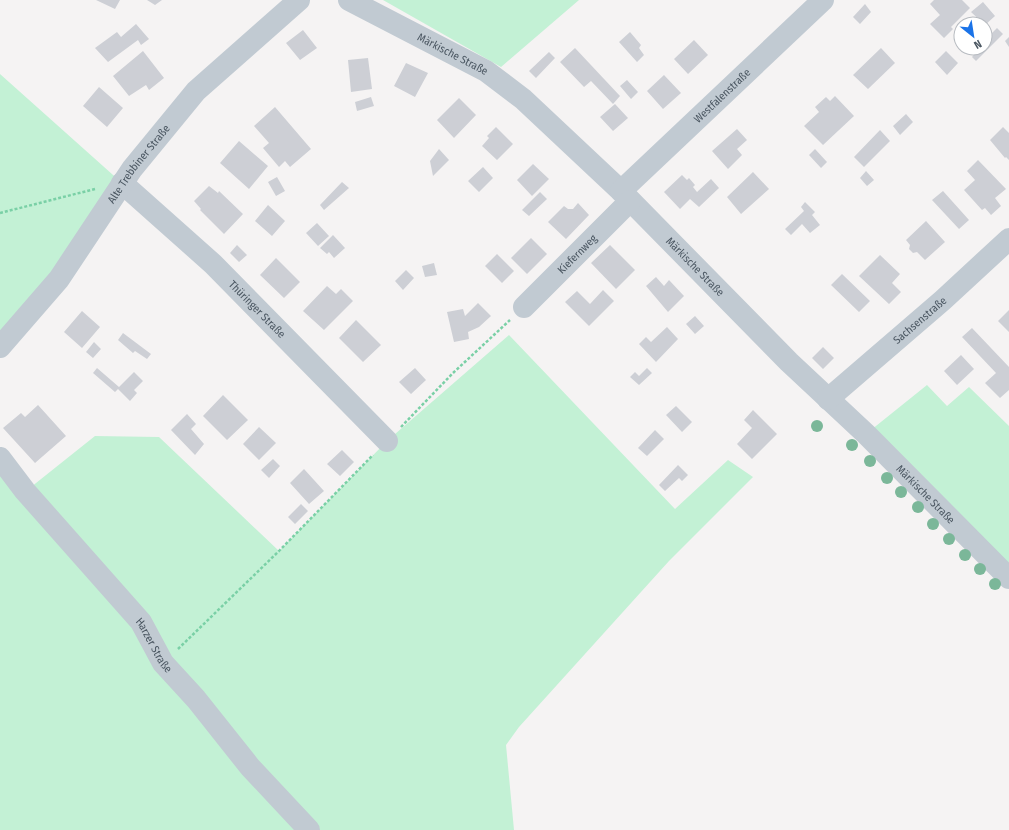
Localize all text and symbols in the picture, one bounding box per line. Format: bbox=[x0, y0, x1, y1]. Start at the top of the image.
north arrow bbox=[953, 16, 993, 56]
street label: Märkische Straße bbox=[415, 30, 490, 77]
text: N bbox=[972, 37, 984, 52]
street label: Westfalenstraße bbox=[691, 66, 753, 125]
street label: Alte Trebbiner Straße bbox=[105, 122, 172, 206]
street label: Kiefernweg bbox=[555, 231, 600, 276]
street label: Märkische Straße bbox=[663, 234, 727, 299]
street label: Thüringer Straße bbox=[226, 278, 288, 340]
street label: Sachsenstraße bbox=[890, 294, 949, 346]
street label: Märkische Straße bbox=[894, 462, 958, 526]
street label: Harzer Straße bbox=[133, 615, 175, 675]

